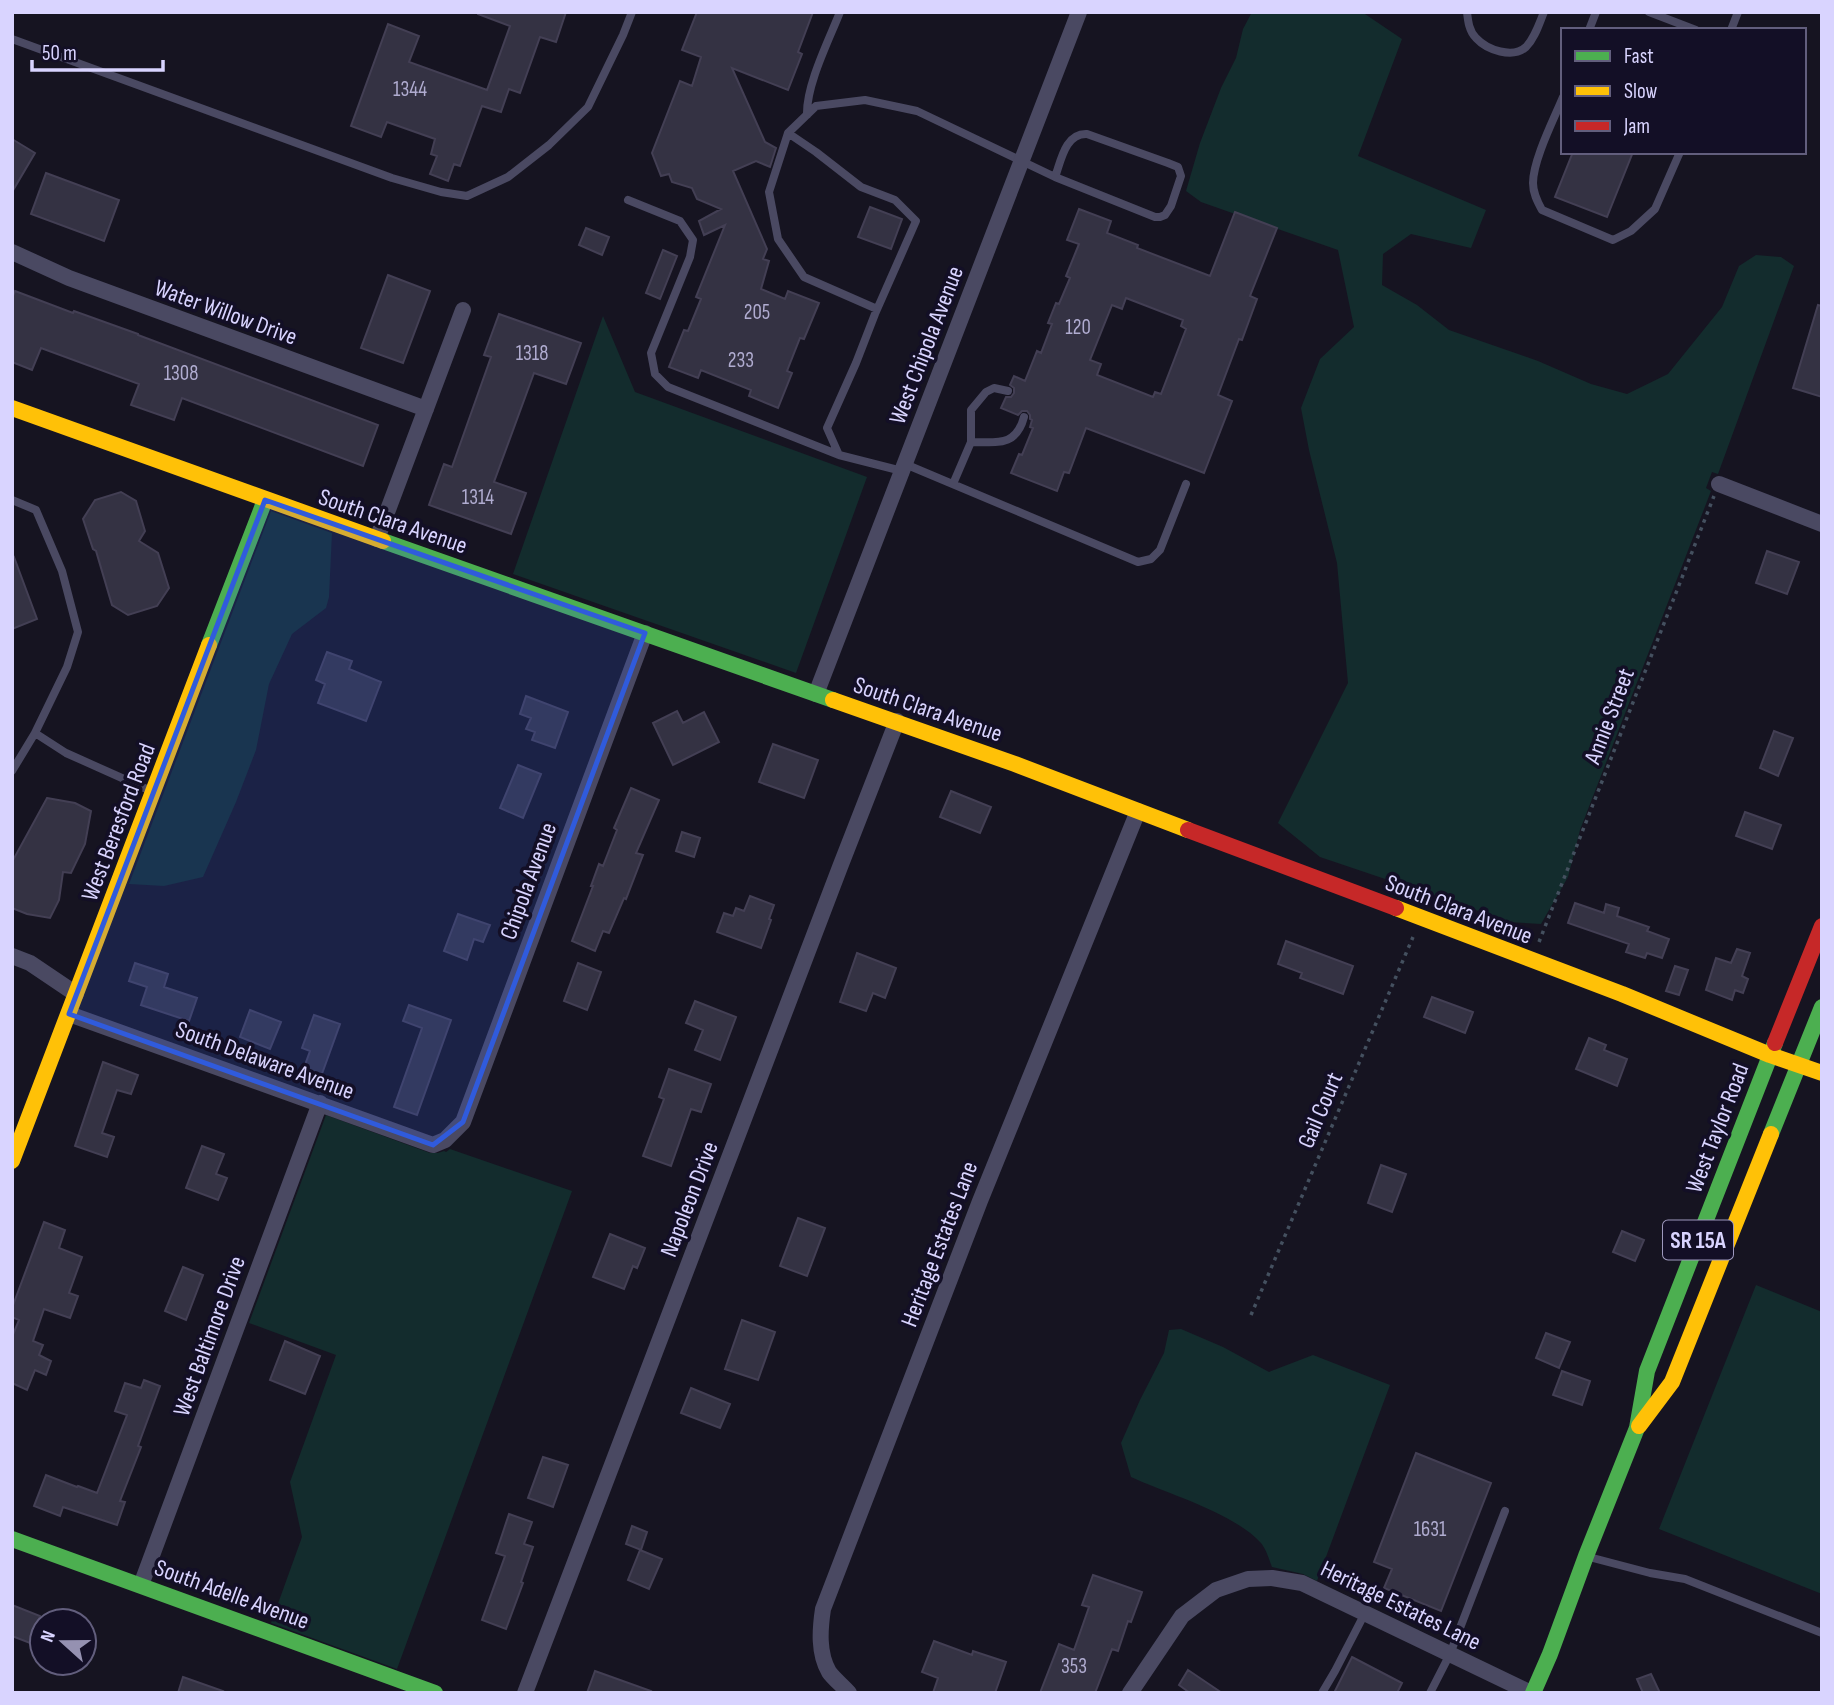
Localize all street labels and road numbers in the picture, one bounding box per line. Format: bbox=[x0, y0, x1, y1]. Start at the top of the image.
street label: West Chipola Avenue bbox=[883, 262, 970, 428]
street label: Water Willow Drive bbox=[151, 273, 301, 352]
street label: South Clara Avenue bbox=[315, 482, 471, 560]
street label: Annie Street bbox=[1578, 664, 1641, 769]
street label: South Clara Avenue bbox=[850, 670, 1006, 748]
street label: West Beresford Road bbox=[75, 739, 162, 905]
street label: Chipola Avenue bbox=[494, 819, 563, 944]
street label: South Clara Avenue bbox=[1381, 868, 1536, 951]
street label: South Delaware Avenue bbox=[172, 1015, 358, 1106]
street label: West Taylor Road bbox=[1680, 1059, 1755, 1197]
street label: Gail Court bbox=[1292, 1068, 1349, 1153]
street label: Napoleon Drive bbox=[654, 1137, 725, 1261]
street label: Heritage Estates Lane bbox=[895, 1157, 984, 1331]
road number: SR 15A bbox=[1663, 1220, 1733, 1260]
street label: West Baltimore Drive bbox=[167, 1252, 252, 1420]
street label: South Adelle Avenue bbox=[151, 1553, 313, 1636]
street label: Heritage Estates Lane bbox=[1316, 1554, 1486, 1657]

